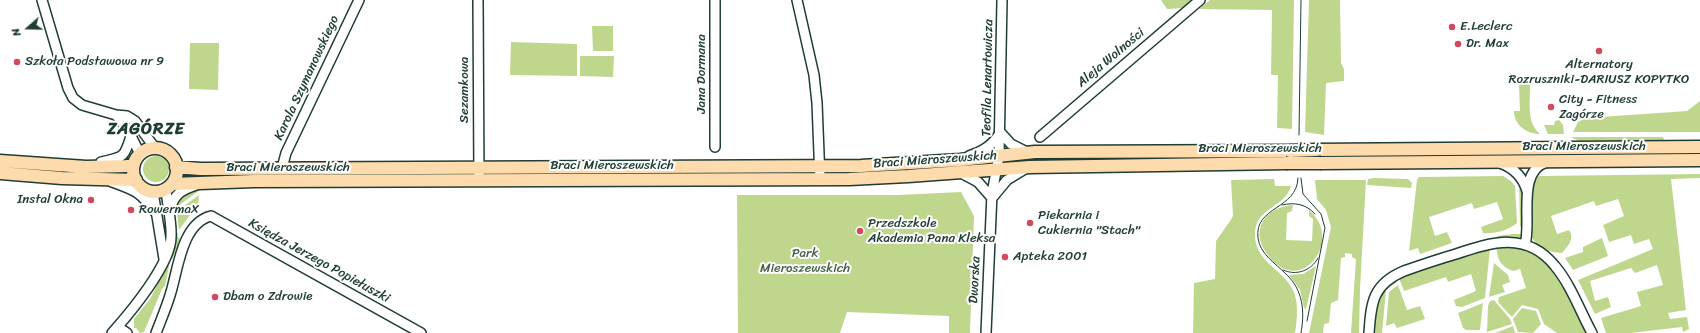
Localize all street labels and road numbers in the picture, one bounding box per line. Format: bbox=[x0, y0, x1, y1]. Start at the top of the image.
street label: Karola Szymanowskiego bbox=[271, 13, 343, 143]
street label: Teofila Lenartowicza bbox=[979, 19, 997, 137]
street label: Aleja Wolności bbox=[1074, 25, 1148, 91]
street label: Jana Dormana bbox=[694, 34, 710, 114]
street label: Sezamkowa bbox=[457, 57, 473, 123]
street label: Braci Mieroszewskich bbox=[1522, 139, 1646, 155]
street label: Braci Mieroszewskich bbox=[1198, 141, 1322, 157]
street label: Braci Mieroszewskich bbox=[873, 148, 997, 172]
street label: Braci Mieroszewskich bbox=[550, 158, 674, 174]
street label: Braci Mieroszewskich bbox=[226, 160, 350, 176]
street label: Księdza Jerzego Popiełuszki bbox=[245, 216, 393, 306]
street label: Dworska bbox=[966, 256, 984, 304]

